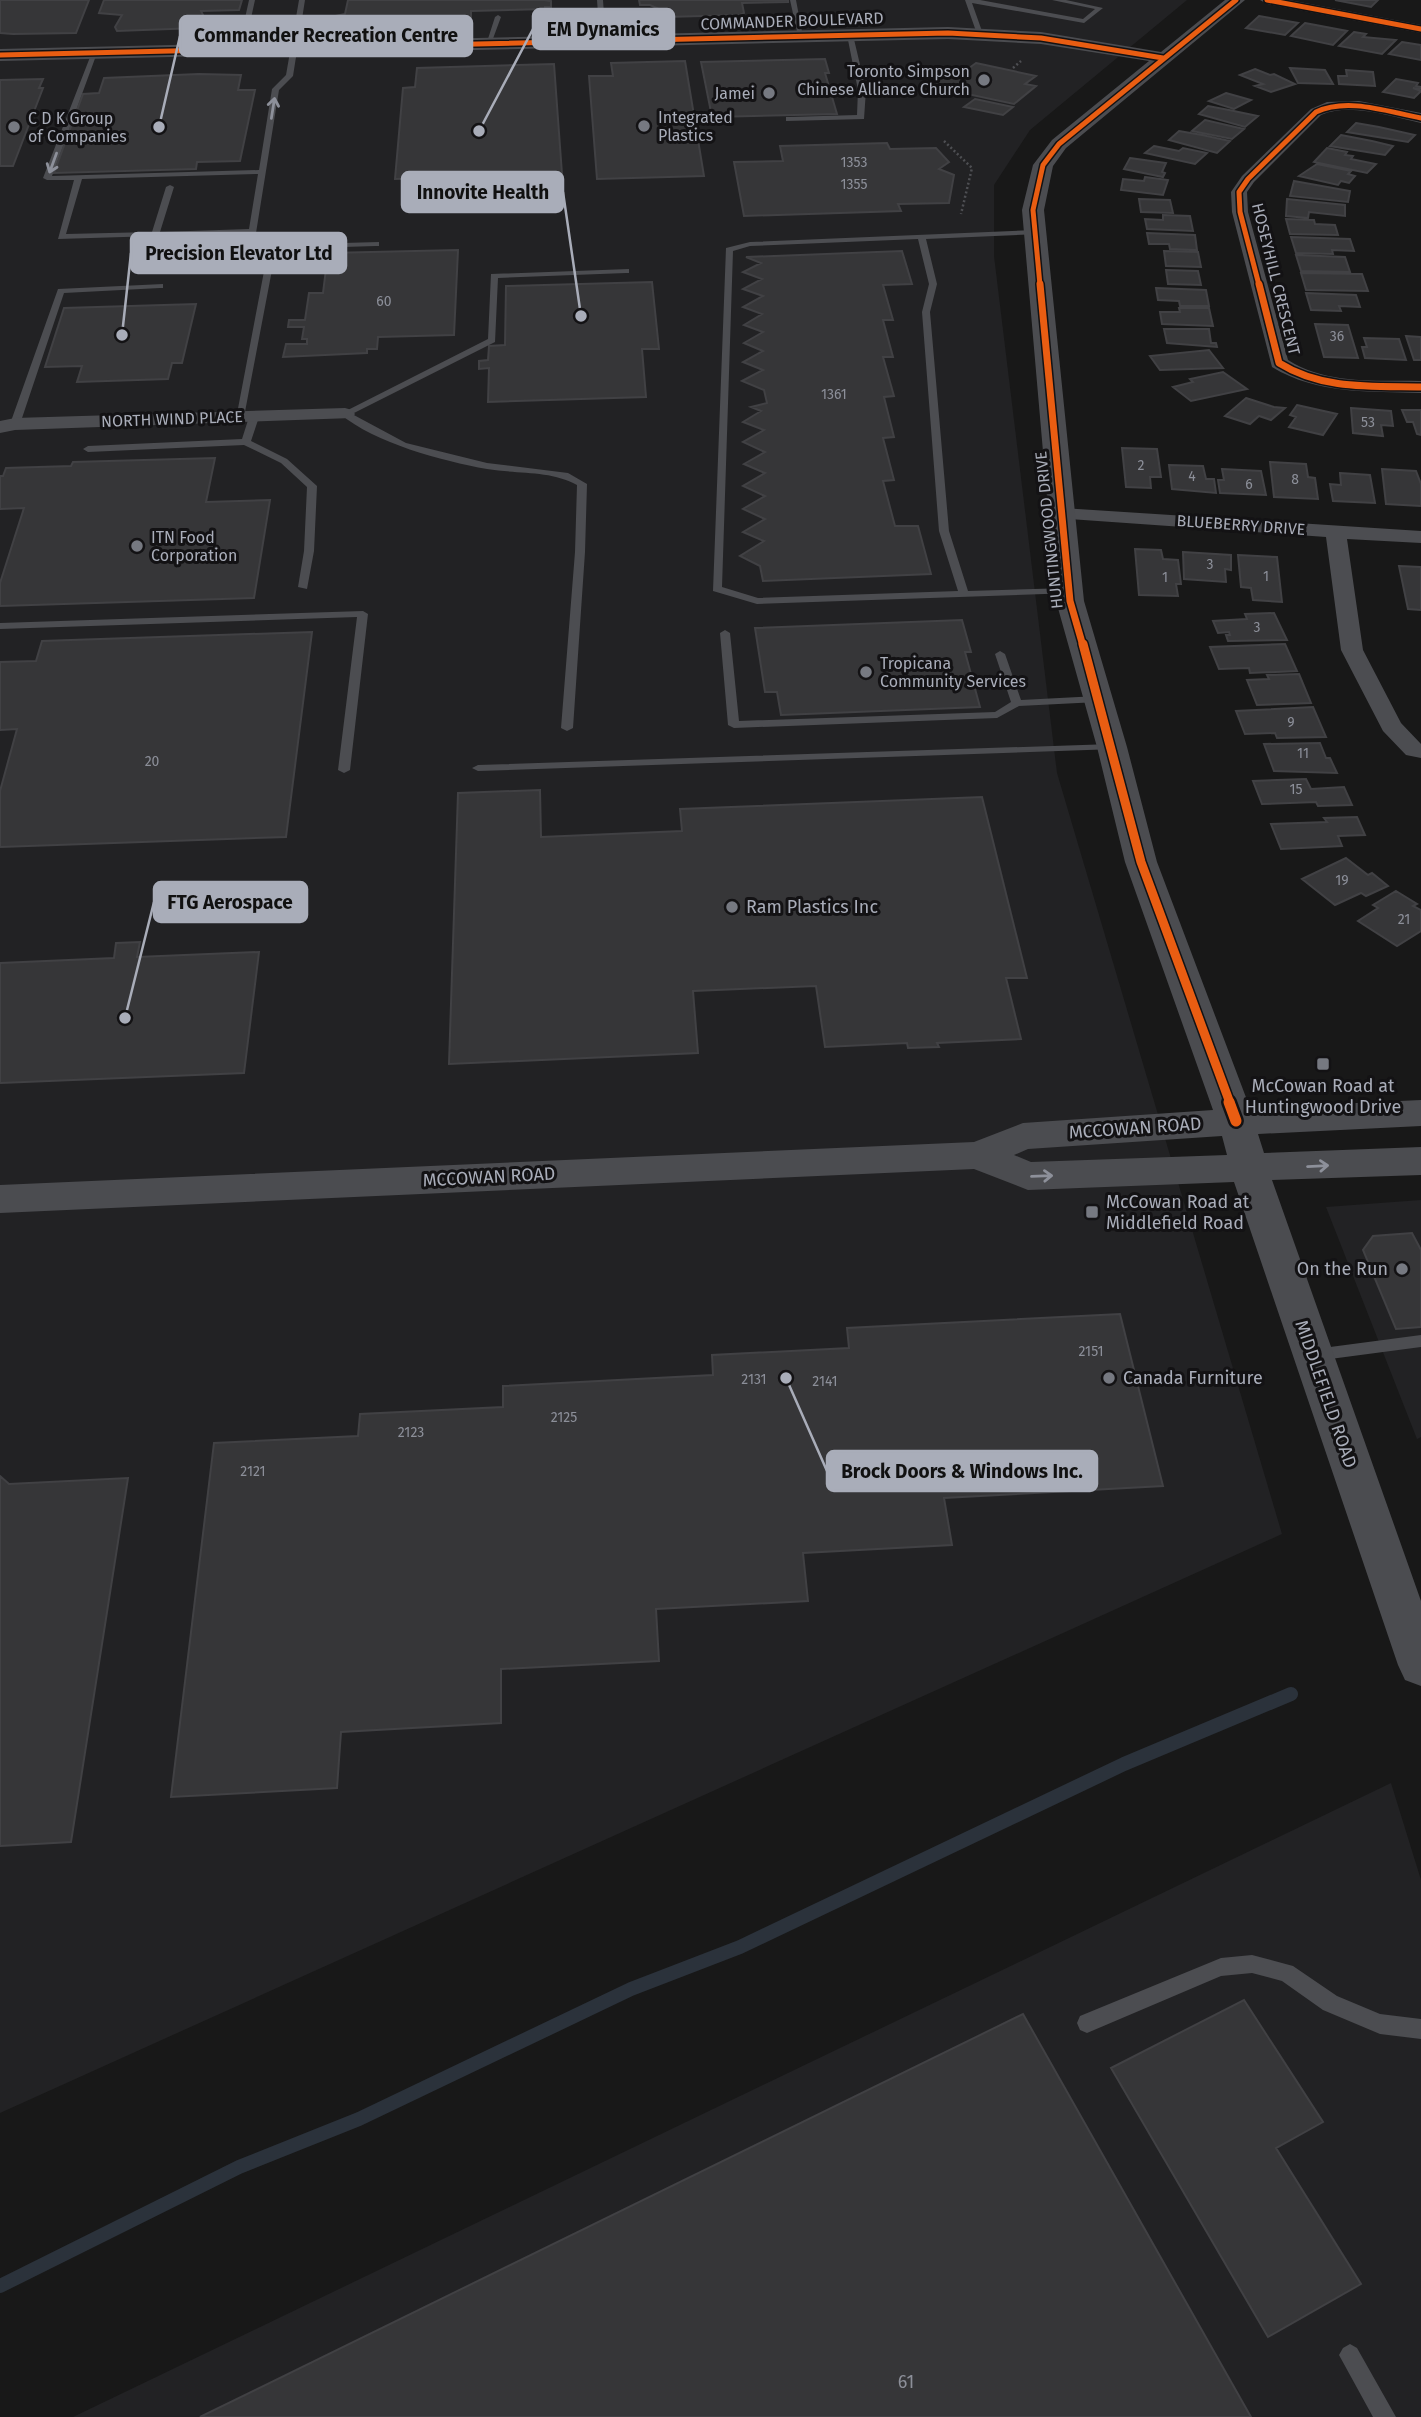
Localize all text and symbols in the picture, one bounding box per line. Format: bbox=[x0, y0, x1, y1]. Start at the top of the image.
street label: COMMANDER BOULEVARD bbox=[700, 8, 884, 34]
callout: EM Dynamics bbox=[533, 9, 674, 49]
callout: Commander Recreation Centre bbox=[180, 16, 472, 56]
text: EM Dynamics bbox=[547, 18, 659, 41]
text: Commander Recreation Centre bbox=[194, 24, 458, 47]
place label: Toronto Simpson Chinese Alliance Church bbox=[797, 62, 970, 99]
marker: Toronto Simpson Chinese Alliance Church bbox=[976, 72, 992, 88]
place label: Jamei bbox=[714, 84, 755, 103]
marker: Jamei bbox=[761, 85, 777, 101]
one-way arrow bbox=[267, 97, 280, 120]
place label: Integrated Plastics bbox=[658, 108, 733, 145]
place label: C D K Group of Companies bbox=[28, 109, 127, 146]
marker: Integrated Plastics bbox=[636, 118, 652, 134]
marker: C D K Group of Companies bbox=[6, 119, 22, 135]
one-way arrow bbox=[45, 151, 58, 173]
house number: 1353 bbox=[841, 154, 867, 171]
callout: Innovite Health bbox=[402, 172, 563, 212]
house number: 1355 bbox=[840, 176, 868, 193]
text: Innovite Health bbox=[417, 181, 549, 204]
street label: HOSEYHILL CRESCENT bbox=[1248, 201, 1304, 358]
callout: Precision Elevator Ltd bbox=[131, 233, 346, 273]
text: Precision Elevator Ltd bbox=[145, 242, 333, 265]
house number: 60 bbox=[376, 293, 392, 310]
house number: 36 bbox=[1330, 328, 1344, 345]
house number: 1361 bbox=[821, 386, 847, 403]
street label: NORTH WIND PLACE bbox=[101, 407, 243, 431]
house number: 53 bbox=[1361, 414, 1375, 431]
street label: HUNTINGWOOD DRIVE bbox=[1031, 450, 1067, 610]
house number: 2 bbox=[1138, 457, 1145, 474]
house number: 4 bbox=[1188, 468, 1196, 485]
house number: 8 bbox=[1291, 471, 1299, 488]
house number: 6 bbox=[1245, 476, 1253, 493]
street label: BLUEBERRY DRIVE bbox=[1176, 511, 1306, 539]
place label: ITN Food Corporation bbox=[151, 528, 237, 565]
marker: ITN Food Corporation bbox=[129, 538, 145, 554]
house number: 3 bbox=[1207, 556, 1214, 573]
house number: 1 bbox=[1263, 568, 1269, 585]
house number: 1 bbox=[1162, 569, 1168, 586]
house number: 3 bbox=[1254, 619, 1261, 636]
place label: Tropicana Community Services bbox=[880, 654, 1026, 691]
marker: Tropicana Community Services bbox=[858, 664, 874, 680]
house number: 9 bbox=[1287, 714, 1295, 731]
house number: 11 bbox=[1297, 745, 1309, 762]
house number: 20 bbox=[145, 753, 160, 770]
house number: 15 bbox=[1289, 781, 1303, 798]
house number: 19 bbox=[1335, 872, 1349, 889]
callout: FTG Aerospace bbox=[154, 882, 307, 922]
text: FTG Aerospace bbox=[167, 891, 293, 914]
place label: Ram Plastics Inc bbox=[746, 896, 878, 918]
marker: Ram Plastics Inc bbox=[724, 899, 740, 915]
house number: 21 bbox=[1398, 911, 1410, 928]
marker: McCowan Road at Huntingwood Drive bbox=[1315, 1056, 1331, 1072]
place label: McCowan Road at Huntingwood Drive bbox=[1245, 1075, 1401, 1118]
street label: MCCOWAN ROAD bbox=[1068, 1112, 1202, 1144]
one-way arrow bbox=[1306, 1159, 1329, 1172]
street label: MCCOWAN ROAD bbox=[422, 1163, 556, 1191]
one-way arrow bbox=[1031, 1169, 1054, 1182]
place label: McCowan Road at Middlefield Road bbox=[1106, 1191, 1250, 1234]
marker: McCowan Road at Middlefield Road bbox=[1084, 1204, 1100, 1220]
place label: On the Run bbox=[1297, 1258, 1388, 1280]
marker: On the Run bbox=[1394, 1261, 1410, 1277]
street label: MIDDLEFIELD ROAD bbox=[1290, 1317, 1362, 1471]
house number: 2151 bbox=[1078, 1343, 1104, 1360]
place label: Canada Furniture bbox=[1123, 1367, 1263, 1389]
marker: Canada Furniture bbox=[1101, 1370, 1117, 1386]
house number: 2131 bbox=[741, 1371, 767, 1388]
house number: 2141 bbox=[812, 1373, 838, 1390]
house number: 2125 bbox=[551, 1409, 577, 1426]
house number: 2123 bbox=[398, 1424, 424, 1441]
callout: Brock Doors & Windows Inc. bbox=[827, 1451, 1097, 1491]
text: Brock Doors & Windows Inc. bbox=[841, 1460, 1083, 1483]
house number: 2121 bbox=[240, 1463, 266, 1480]
house number: 61 bbox=[898, 2371, 914, 2393]

